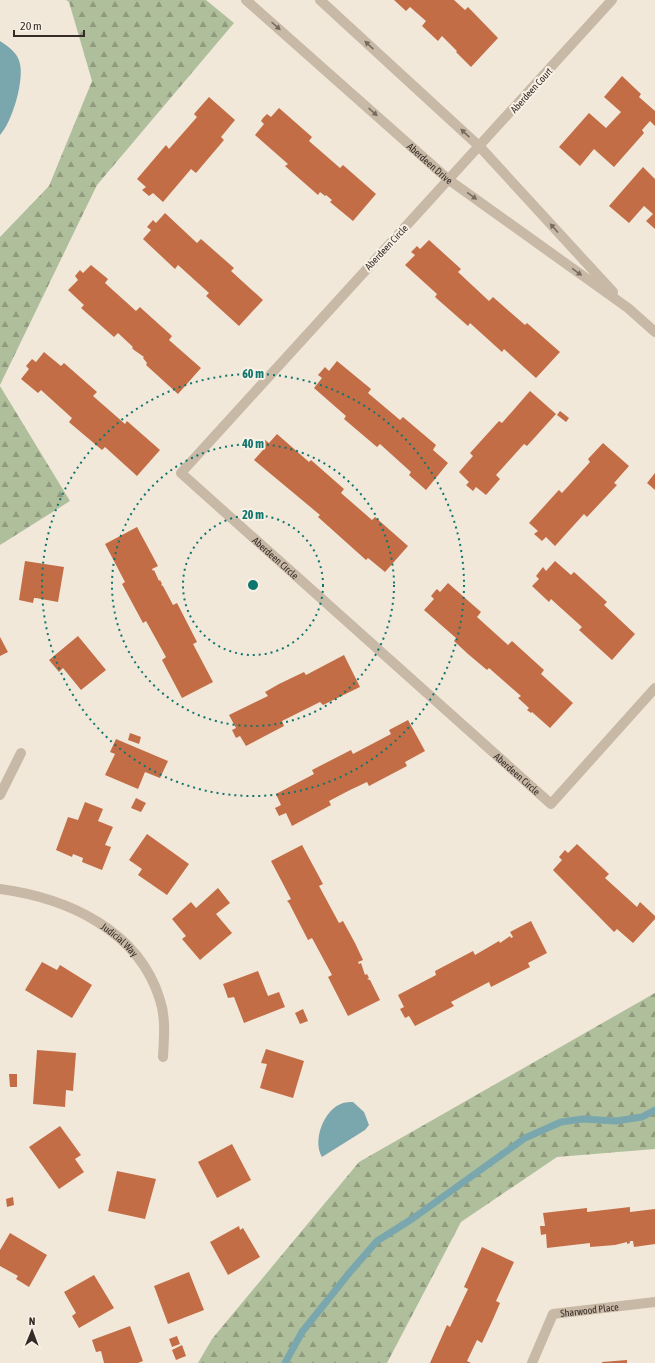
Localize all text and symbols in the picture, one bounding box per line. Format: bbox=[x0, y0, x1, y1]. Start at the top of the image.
scale bar bbox=[14, 12, 84, 38]
text: 20 m bbox=[20, 19, 42, 33]
one-way arrow bbox=[271, 21, 280, 30]
one-way arrow bbox=[364, 41, 375, 50]
street label: Aberdeen Court bbox=[508, 65, 555, 115]
one-way arrow bbox=[368, 108, 378, 117]
one-way arrow bbox=[460, 129, 470, 138]
street label: Aberdeen Drive bbox=[405, 141, 455, 187]
one-way arrow bbox=[467, 192, 477, 200]
street label: Aberdeen Circle bbox=[363, 222, 410, 272]
one-way arrow bbox=[550, 223, 559, 233]
one-way arrow bbox=[572, 268, 583, 276]
text: 60 m bbox=[242, 367, 264, 381]
text: 40 m bbox=[241, 437, 264, 451]
text: 20 m bbox=[242, 508, 264, 522]
street label: Aberdeen Circle bbox=[250, 535, 301, 582]
centre of rings bbox=[246, 578, 260, 592]
street label: Aberdeen Circle bbox=[492, 751, 542, 798]
street label: Judicial Way bbox=[99, 921, 140, 959]
street label: Sharwood Place bbox=[560, 1301, 620, 1319]
north arrow bbox=[12, 1311, 52, 1351]
text: N bbox=[29, 1315, 36, 1327]

